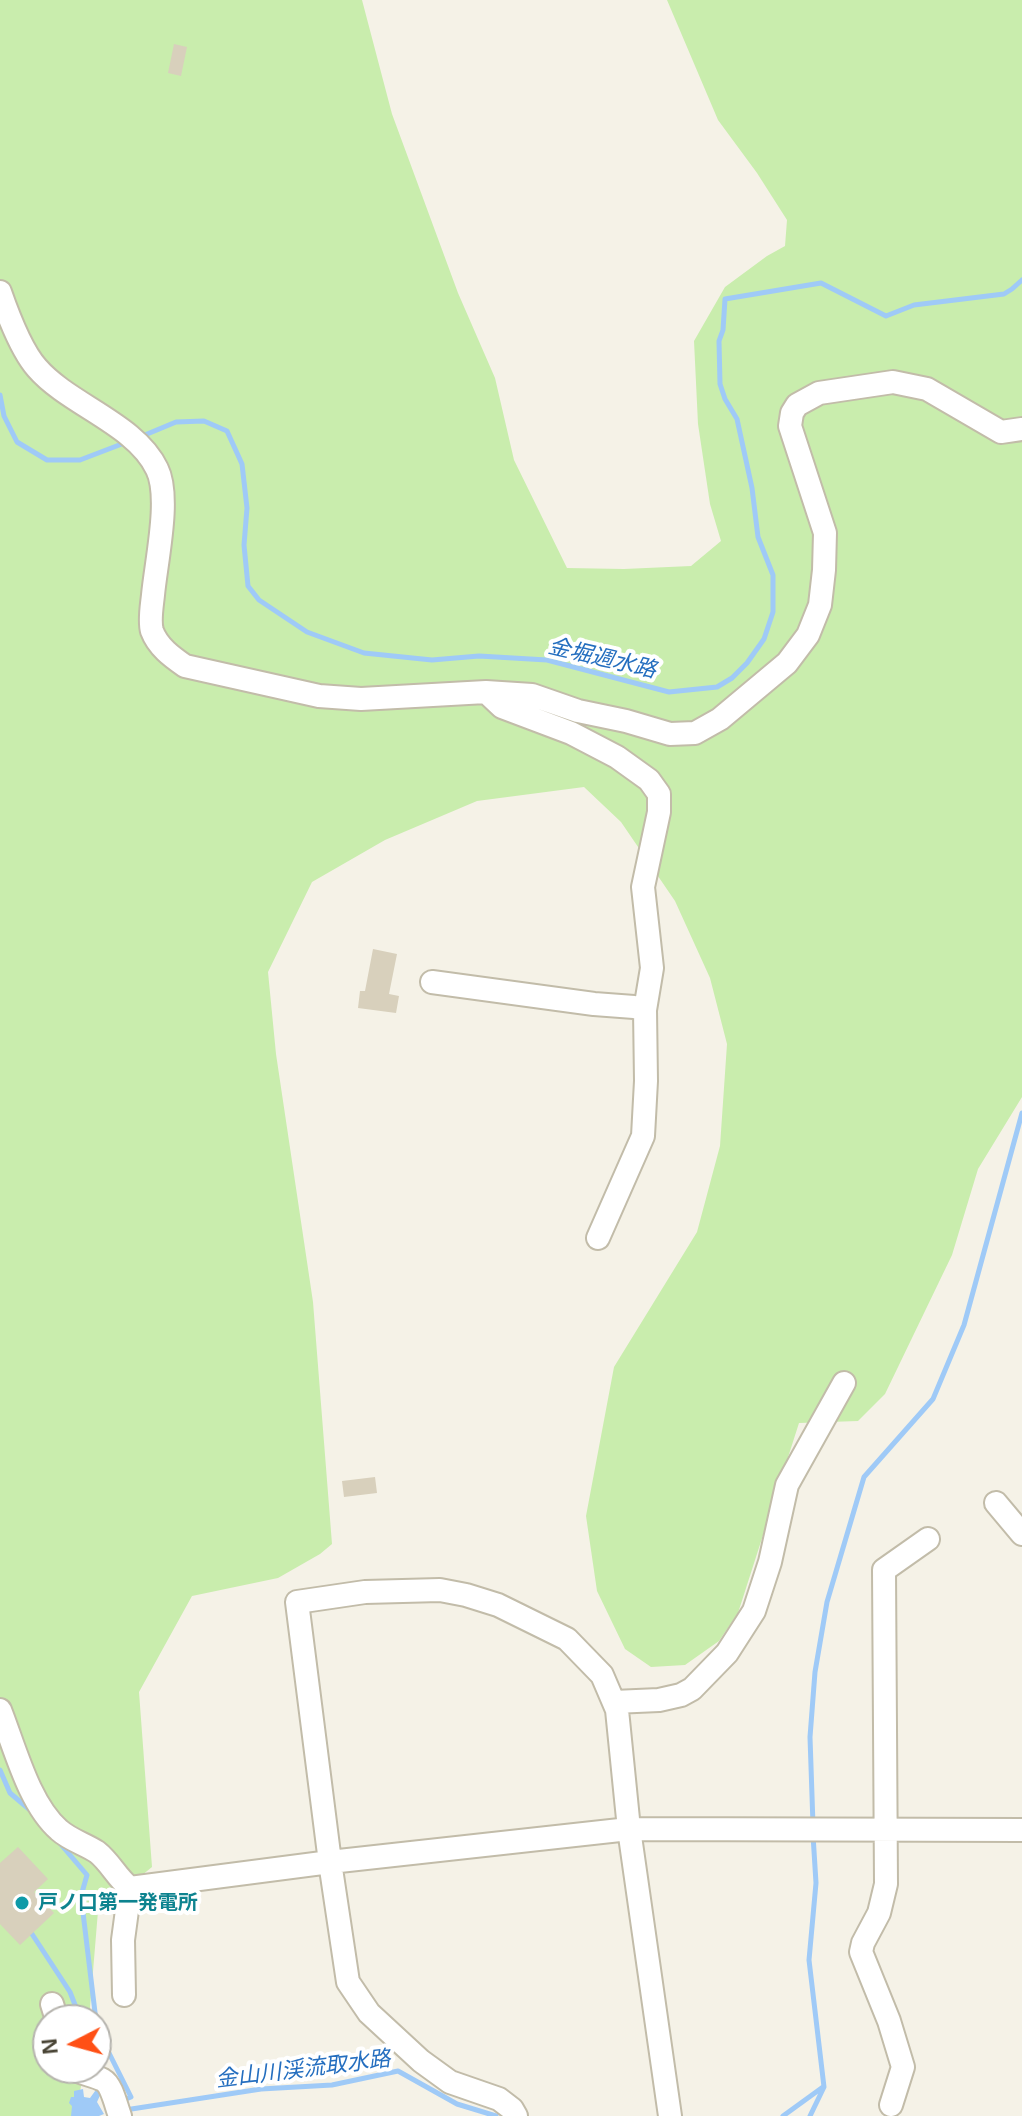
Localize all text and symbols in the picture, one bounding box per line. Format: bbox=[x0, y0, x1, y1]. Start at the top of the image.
water label: 金堀週水路 bbox=[545, 634, 659, 684]
place label: 戸ノ口第一発電所 bbox=[38, 1891, 198, 1915]
marker: 戸ノ口第一発電所 bbox=[13, 1894, 31, 1912]
north arrow bbox=[32, 2004, 112, 2084]
text: N bbox=[36, 2037, 63, 2056]
water label: 金山川渓流取水路 bbox=[214, 2046, 392, 2094]

